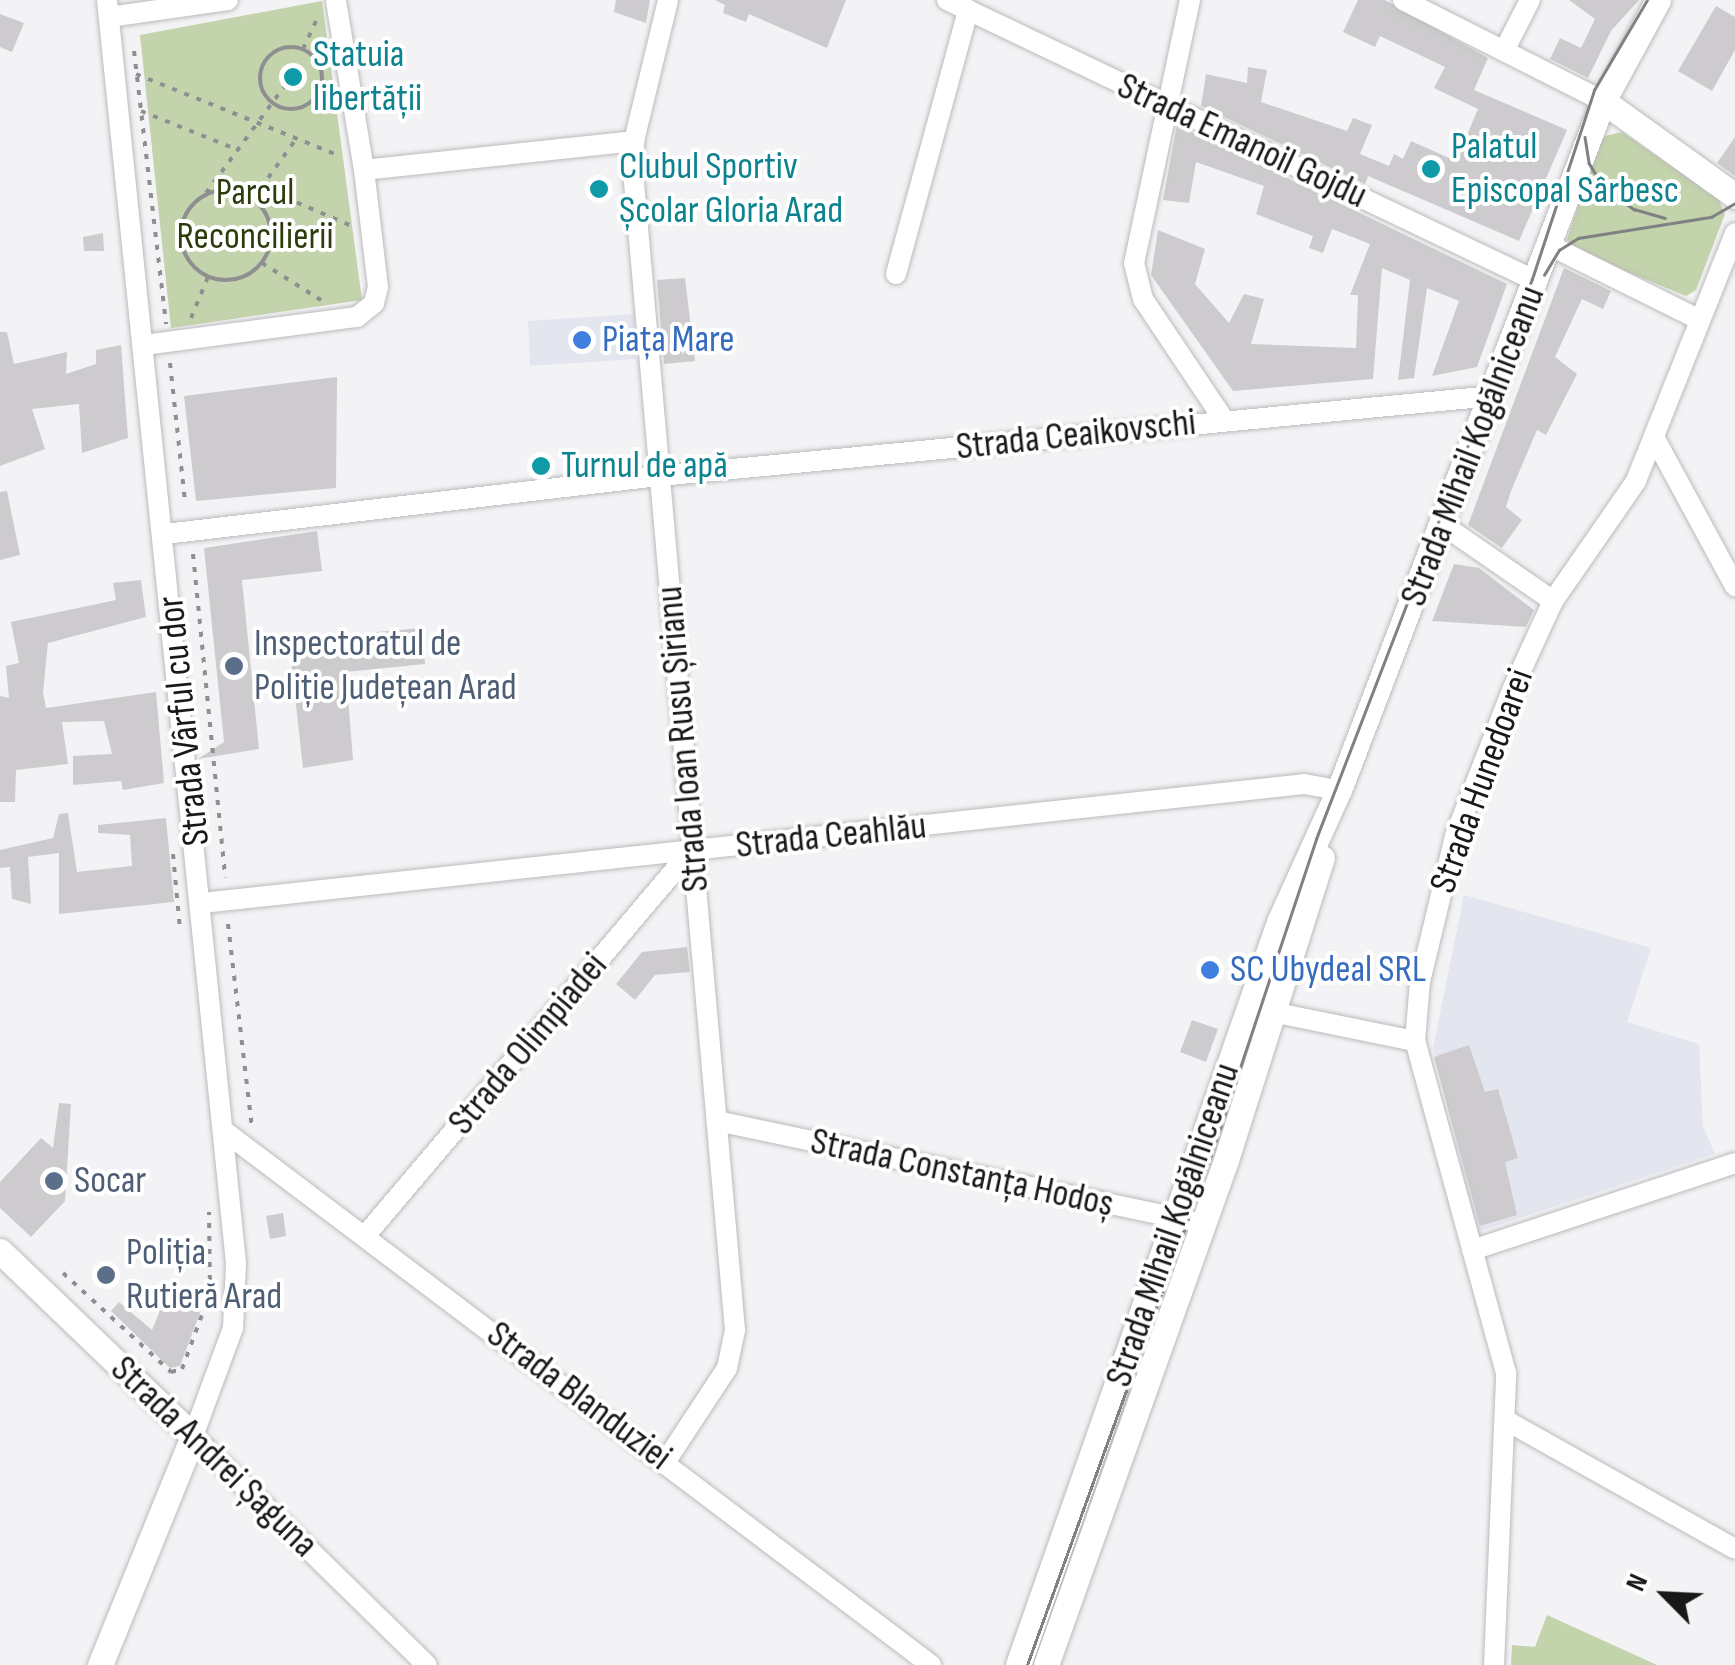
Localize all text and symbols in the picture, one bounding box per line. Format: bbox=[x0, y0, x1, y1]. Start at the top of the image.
place label: Statuia libertății bbox=[313, 32, 422, 121]
street label: Strada Emanoil Gojdu bbox=[1110, 63, 1374, 219]
marker: Statuia libertății bbox=[282, 66, 304, 88]
place label: Palatul Episcopal Sârbesc bbox=[1451, 124, 1679, 213]
place label: Clubul Sportiv Școlar Gloria Arad bbox=[619, 144, 843, 233]
marker: Palatul Episcopal Sârbesc bbox=[1420, 158, 1442, 180]
park label: Parcul Reconcilierii bbox=[177, 170, 333, 260]
marker: Clubul Sportiv Școlar Gloria Arad bbox=[588, 178, 610, 200]
street label: Strada Mihail Kogălniceanu bbox=[1391, 280, 1555, 612]
place label: Piața Mare bbox=[602, 317, 735, 363]
marker: Piața Mare bbox=[571, 329, 593, 351]
street label: Strada Ceaikovschi bbox=[954, 400, 1198, 470]
place label: Turnul de apă bbox=[561, 443, 728, 489]
marker: Turnul de apă bbox=[530, 455, 552, 477]
street label: Strada Ioan Rusu Șirianu bbox=[647, 584, 719, 894]
street label: Strada Vârful cu dor bbox=[148, 594, 220, 848]
place label: Inspectoratul de Poliție Județean Arad bbox=[254, 621, 517, 711]
marker: Inspectoratul de Poliție Județean Arad bbox=[223, 655, 245, 677]
street label: Strada Hunedoarei bbox=[1420, 663, 1544, 899]
street label: Strada Ceahlău bbox=[734, 803, 928, 869]
street label: Strada Olimpiadei bbox=[439, 944, 617, 1144]
place label: SC Ubydeal SRL bbox=[1230, 947, 1426, 993]
marker: SC Ubydeal SRL bbox=[1199, 959, 1221, 981]
street label: Strada Mihail Kogălniceanu bbox=[1096, 1057, 1250, 1393]
street label: Strada Constanța Hodoș bbox=[807, 1119, 1117, 1227]
place label: Socar bbox=[74, 1158, 146, 1204]
marker: Socar bbox=[43, 1170, 65, 1192]
place label: Poliția Rutieră Arad bbox=[126, 1230, 282, 1320]
marker: Poliția Rutieră Arad bbox=[95, 1264, 117, 1286]
street label: Strada Blanduziei bbox=[478, 1312, 680, 1480]
street label: Strada Andrei Șaguna bbox=[101, 1347, 327, 1567]
north arrow bbox=[1615, 1545, 1715, 1645]
text: N bbox=[1619, 1569, 1655, 1596]

